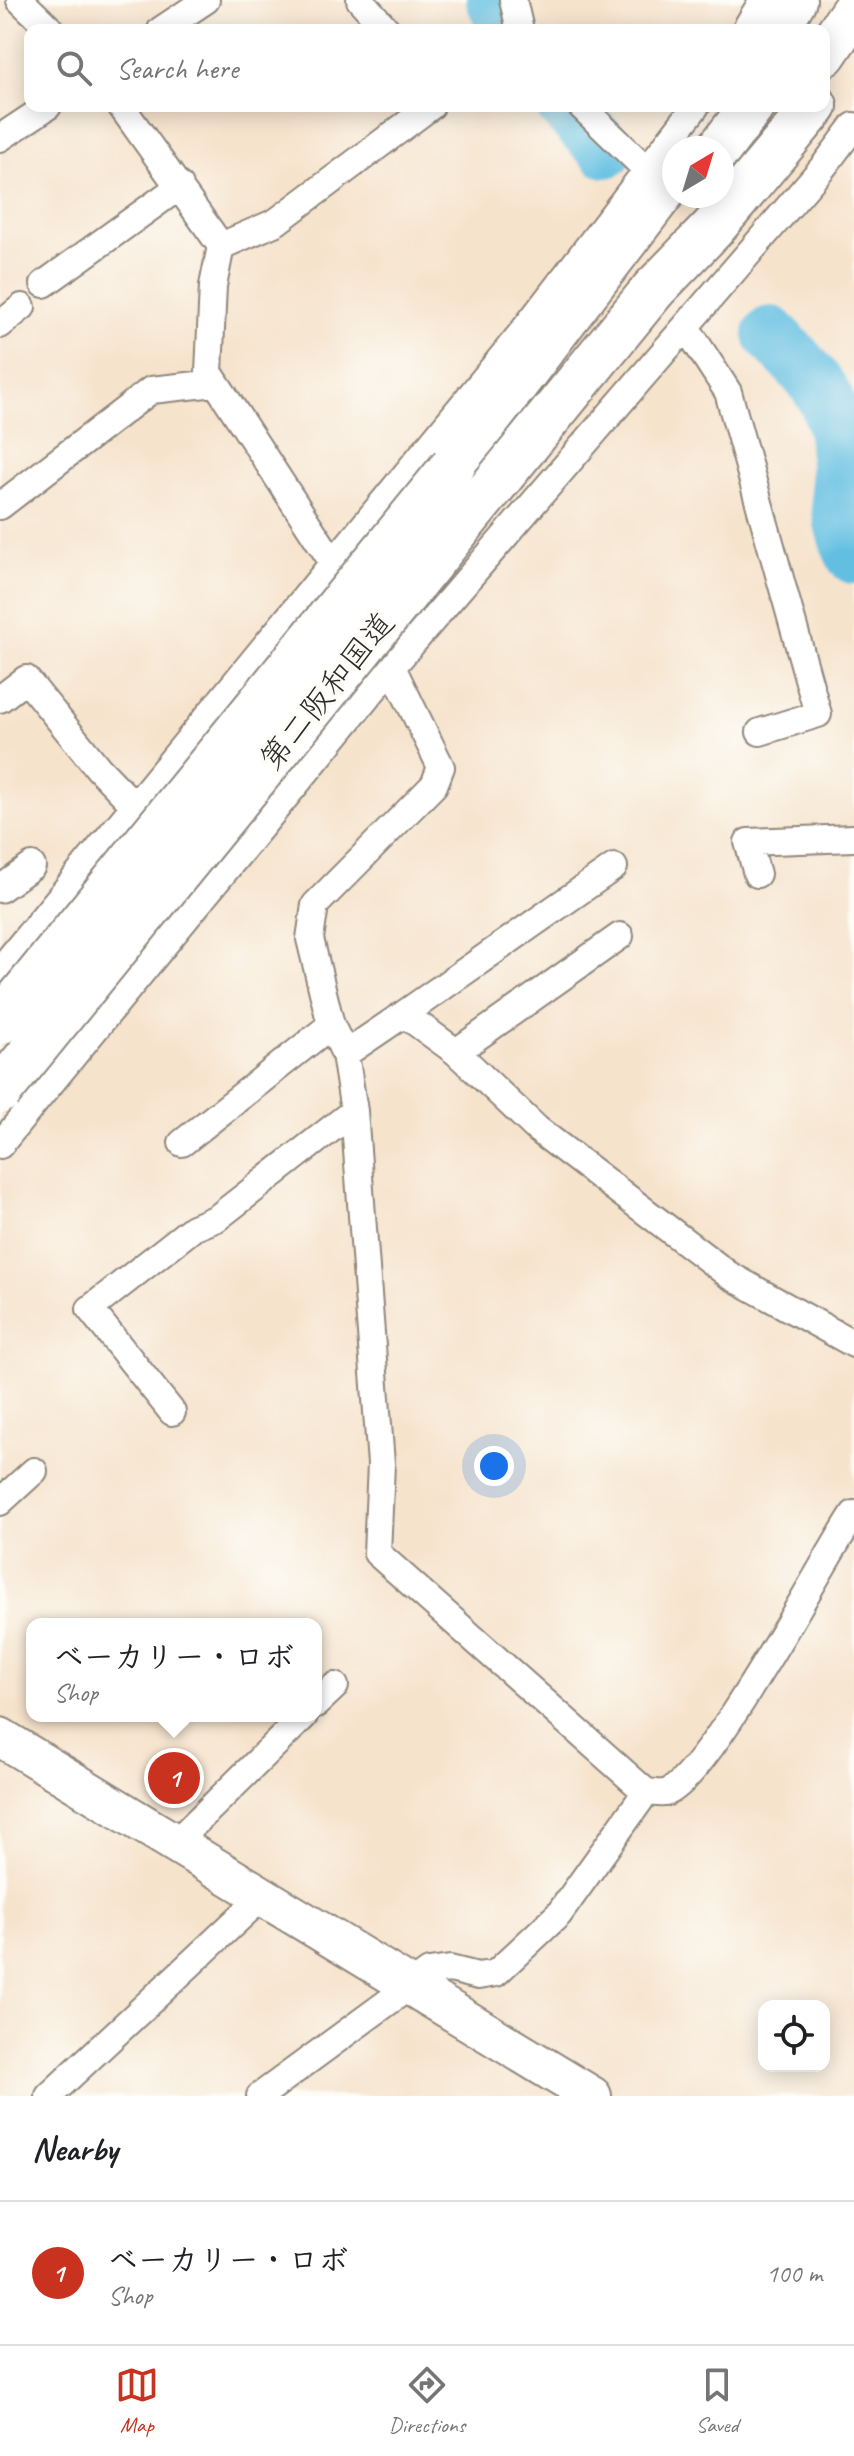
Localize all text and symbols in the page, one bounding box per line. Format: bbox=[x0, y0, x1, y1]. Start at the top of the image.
search box bbox=[24, 24, 830, 112]
icon: search bbox=[52, 46, 96, 90]
text: Search here bbox=[116, 49, 238, 87]
north arrow bbox=[662, 136, 734, 208]
street label: 第二阪和国道 bbox=[251, 603, 403, 779]
your location bbox=[474, 1446, 514, 1486]
popup bbox=[26, 1618, 322, 1722]
text: ベーカリー・ロボ bbox=[54, 1638, 294, 1676]
text: Shop bbox=[54, 1676, 98, 1709]
pin: 1 bbox=[148, 1748, 200, 1808]
map controls bbox=[758, 2000, 830, 2072]
button: locate bbox=[758, 2000, 830, 2072]
text: Nearby bbox=[32, 2127, 118, 2170]
text: ベーカリー・ロボ bbox=[108, 2241, 349, 2279]
text: 1 bbox=[52, 2257, 64, 2290]
text: 100 m bbox=[766, 2257, 822, 2290]
text: Shop bbox=[108, 2279, 152, 2312]
tab: Map bbox=[115, 2363, 159, 2439]
tab: Directions bbox=[389, 2363, 465, 2439]
tab: Saved bbox=[695, 2363, 739, 2439]

